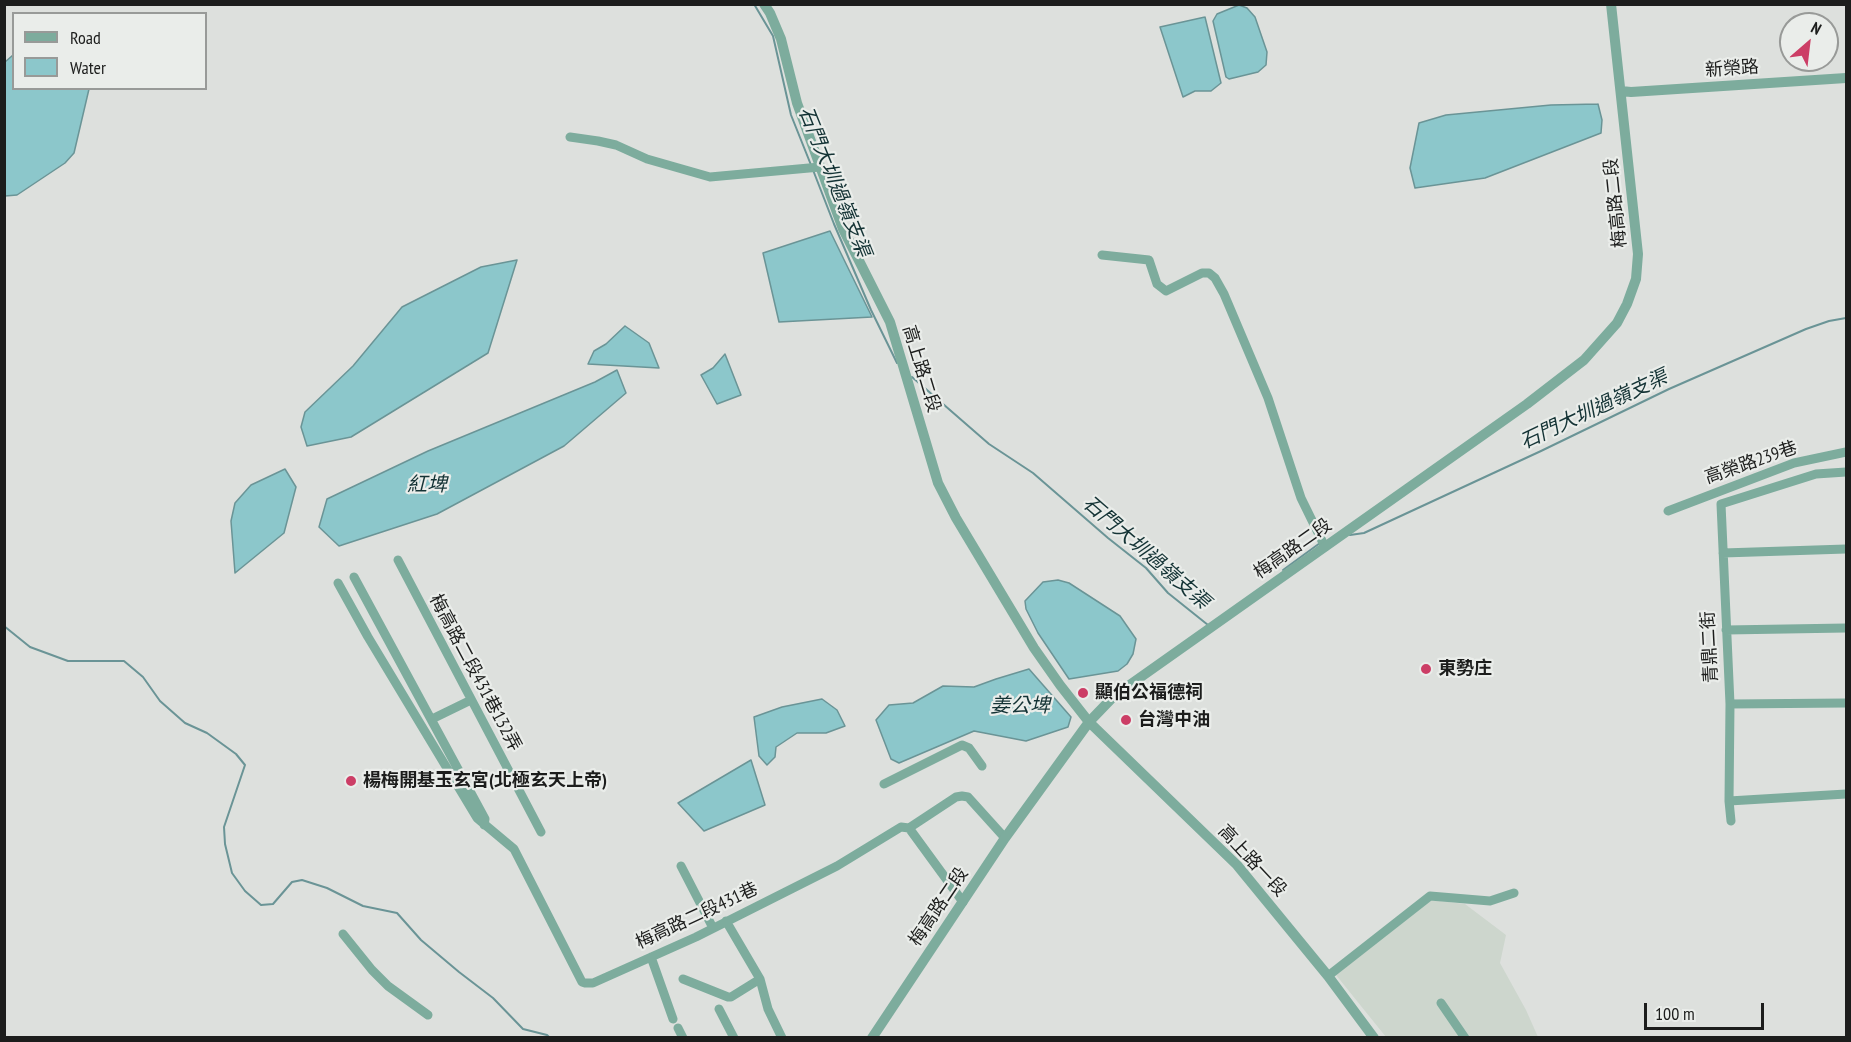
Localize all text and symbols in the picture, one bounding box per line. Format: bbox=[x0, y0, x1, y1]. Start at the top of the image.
legend bbox=[12, 12, 207, 90]
north arrow bbox=[1779, 12, 1839, 72]
text: N bbox=[1808, 17, 1825, 39]
text: Road bbox=[70, 26, 101, 49]
text: Water bbox=[70, 56, 106, 79]
street label: 新榮路 bbox=[1704, 56, 1760, 82]
water label: 石門大圳過嶺支渠 bbox=[793, 103, 875, 261]
street label: 梅高路二段 bbox=[1601, 157, 1631, 249]
street label: 高上路二段 bbox=[898, 323, 944, 415]
water label: 石門大圳過嶺支渠 bbox=[1516, 365, 1672, 455]
street label: 高榮路239巷 bbox=[1702, 437, 1800, 489]
water label: 紅埤 bbox=[407, 473, 447, 497]
water label: 石門大圳過嶺支渠 bbox=[1078, 491, 1214, 615]
street label: 梅高路二段 bbox=[1250, 514, 1336, 584]
street label: 梅高路二段431巷132弄 bbox=[424, 591, 526, 755]
street label: 青鼎二街 bbox=[1697, 610, 1723, 684]
place label: 東勢庄 bbox=[1438, 658, 1492, 680]
marker: 東勢庄 bbox=[1419, 662, 1433, 676]
place label: 顯伯公福德祠 bbox=[1095, 682, 1203, 704]
marker: 顯伯公福德祠 bbox=[1076, 686, 1090, 700]
water label: 姜公埤 bbox=[990, 694, 1050, 718]
place label: 台灣中油 bbox=[1138, 709, 1210, 731]
marker: 台灣中油 bbox=[1119, 713, 1133, 727]
place label: 楊梅開基玉玄宮(北極玄天上帝) bbox=[363, 770, 607, 792]
marker: 楊梅開基玉玄宮(北極玄天上帝) bbox=[344, 774, 358, 788]
street label: 高上路一段 bbox=[1213, 821, 1291, 901]
street label: 梅高路二段 bbox=[905, 864, 973, 950]
street label: 梅高路二段431巷 bbox=[632, 878, 762, 954]
scale bar bbox=[1647, 991, 1767, 1029]
text: 100 m bbox=[1655, 1002, 1695, 1025]

